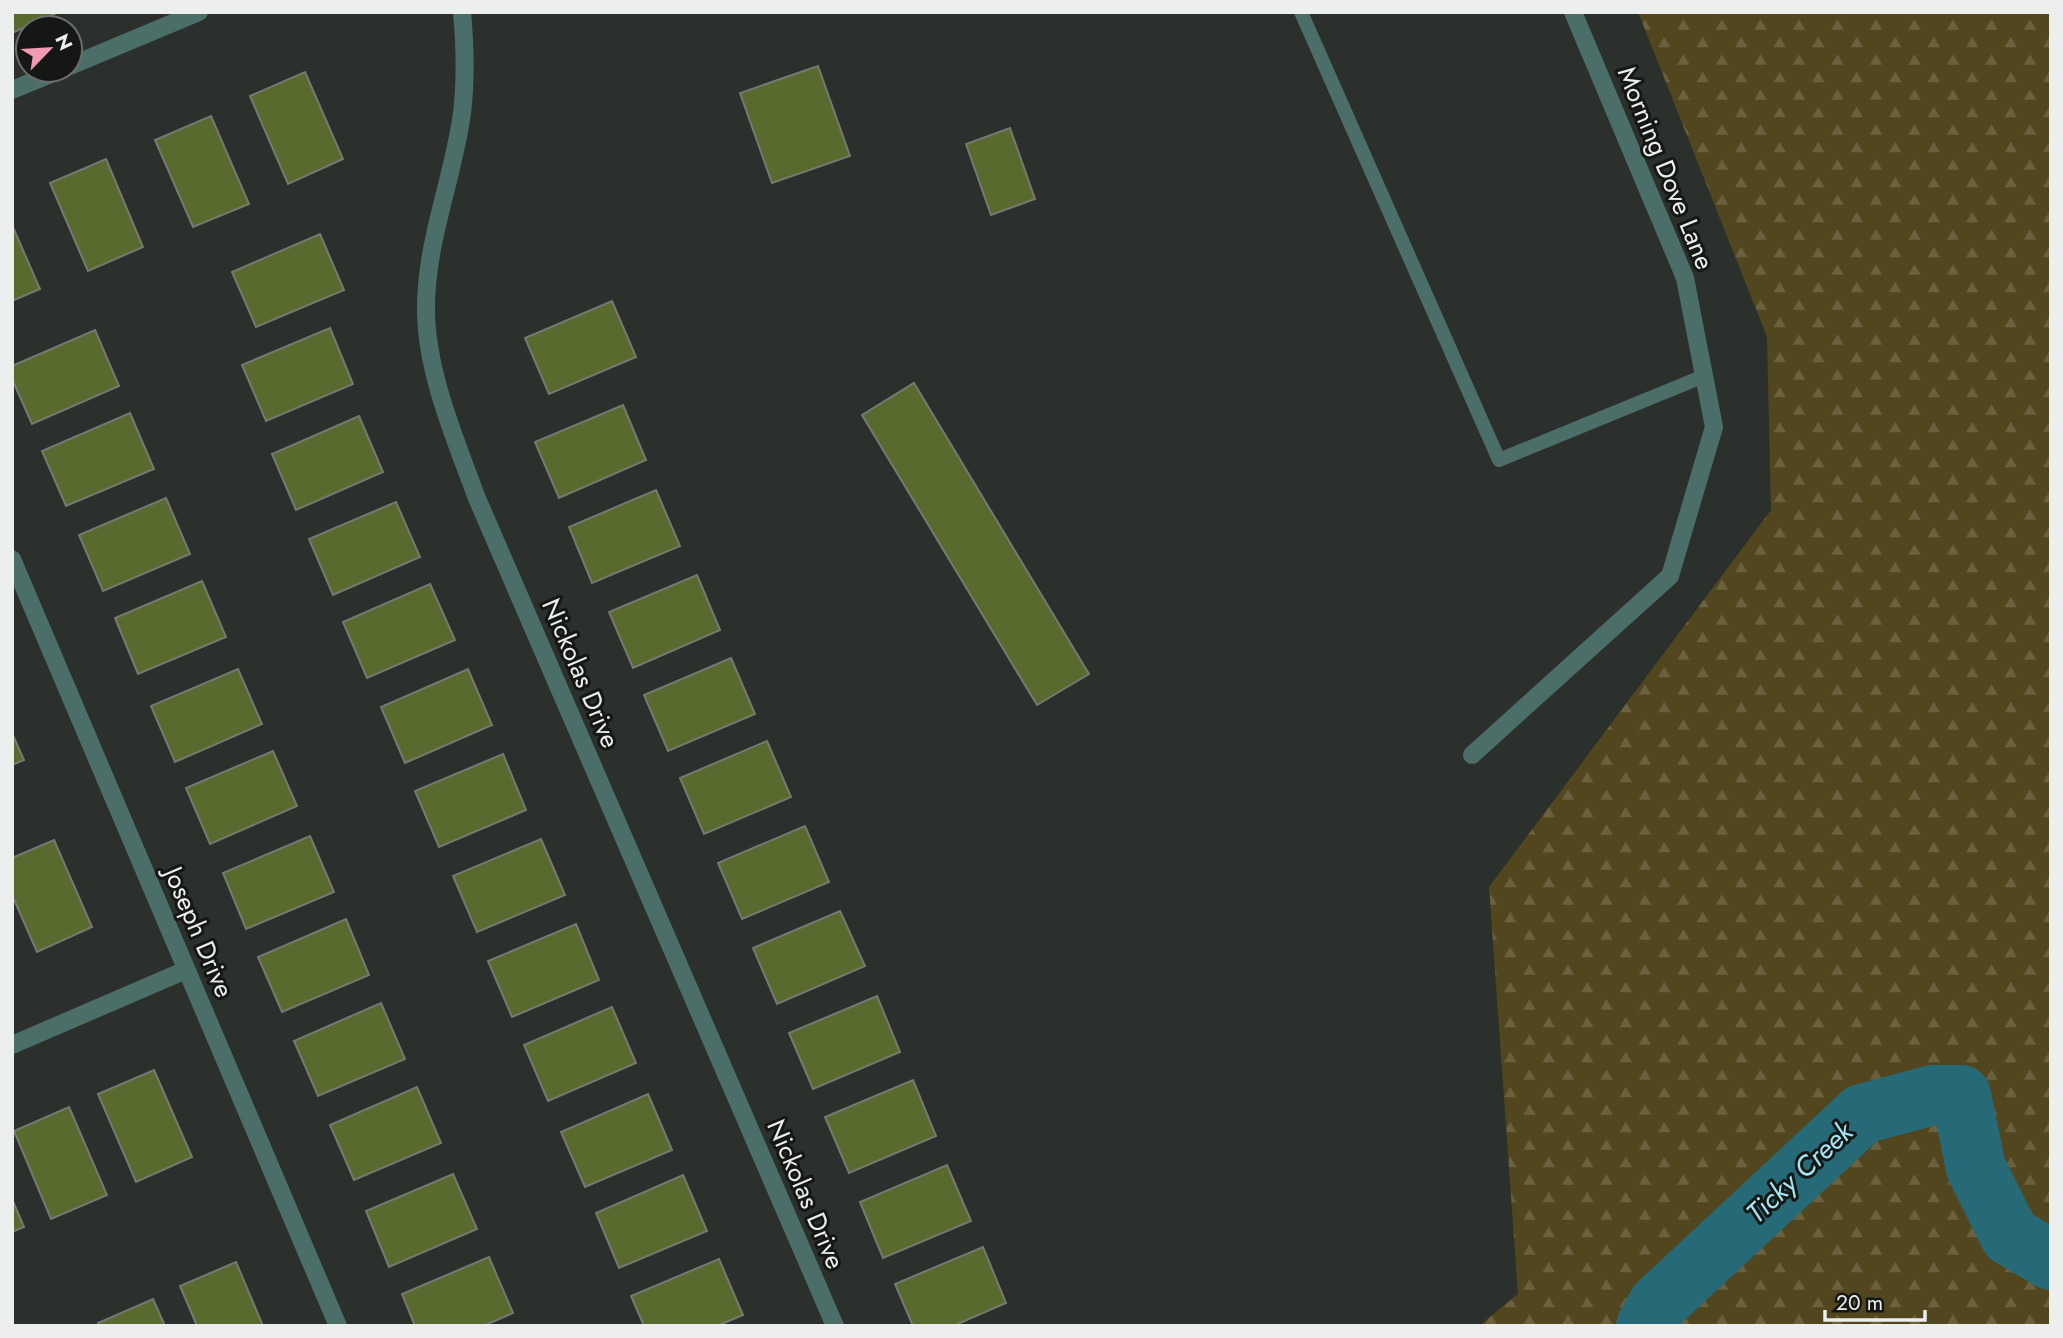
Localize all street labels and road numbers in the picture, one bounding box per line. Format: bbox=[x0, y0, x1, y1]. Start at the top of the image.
street label: Morning Dove Lane bbox=[1608, 61, 1724, 275]
street label: Nickolas Drive bbox=[532, 592, 630, 754]
street label: Joseph Drive bbox=[153, 858, 244, 1003]
street label: Nickolas Drive bbox=[757, 1113, 855, 1275]

